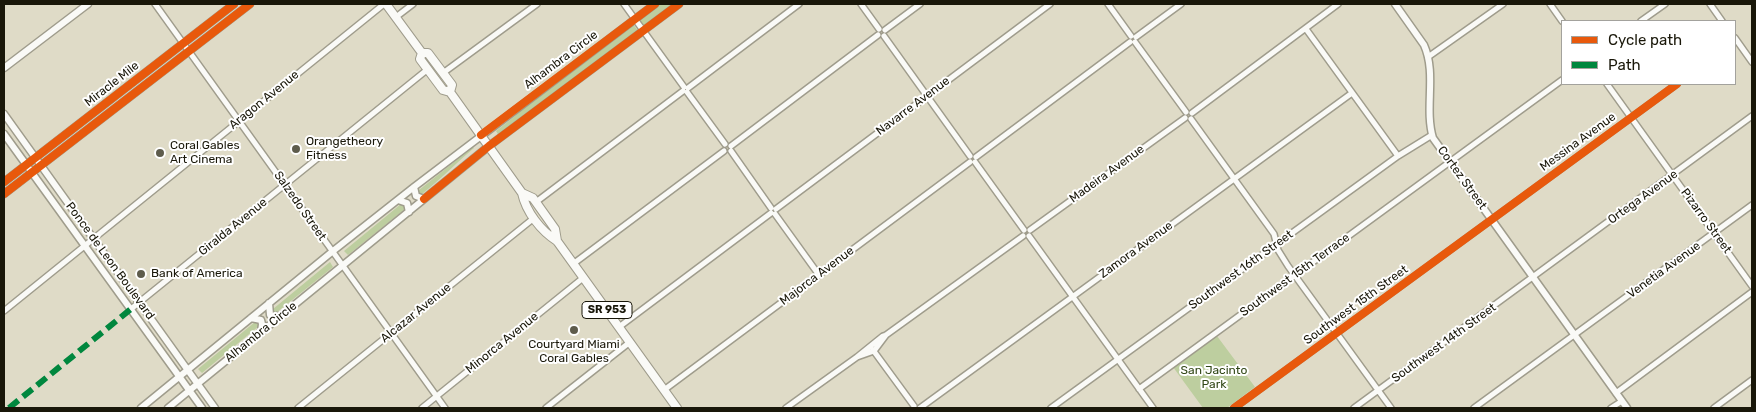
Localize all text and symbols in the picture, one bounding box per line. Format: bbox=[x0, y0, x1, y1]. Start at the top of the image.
legend bbox=[1561, 20, 1736, 85]
street label: Alhambra Circle bbox=[521, 28, 601, 92]
text: Cycle path bbox=[1608, 31, 1682, 49]
text: Path bbox=[1608, 56, 1641, 74]
street label: Miracle Mile bbox=[82, 58, 142, 110]
street label: Aragon Avenue bbox=[226, 68, 302, 132]
street label: Navarre Avenue bbox=[873, 74, 953, 138]
street label: Messina Avenue bbox=[1537, 110, 1619, 174]
place label: Orangetheory Fitness bbox=[306, 135, 383, 163]
place label: Coral Gables Art Cinema bbox=[170, 139, 240, 167]
street label: Madeira Avenue bbox=[1067, 142, 1147, 206]
marker: Orangetheory Fitness bbox=[290, 143, 302, 155]
street label: Cortez Street bbox=[1434, 144, 1490, 212]
marker: Coral Gables Art Cinema bbox=[154, 147, 166, 159]
street label: Ortega Avenue bbox=[1605, 167, 1681, 227]
street label: Salzedo Street bbox=[271, 169, 329, 243]
street label: Pizarro Street bbox=[1678, 186, 1734, 256]
street label: Giralda Avenue bbox=[196, 195, 270, 259]
street label: Ponce de Leon Boulevard bbox=[63, 200, 157, 322]
street label: Zamora Avenue bbox=[1096, 218, 1176, 282]
street label: Southwest 16th Street bbox=[1186, 227, 1296, 313]
street label: Southwest 15th Terrace bbox=[1237, 230, 1353, 320]
street label: Venetia Avenue bbox=[1625, 239, 1703, 301]
street label: Majorca Avenue bbox=[777, 244, 857, 308]
street label: Southwest 15th Street bbox=[1301, 262, 1411, 348]
place label: Bank of America bbox=[151, 267, 243, 281]
marker: Bank of America bbox=[135, 268, 147, 280]
street label: Alcazar Avenue bbox=[378, 280, 454, 346]
street label: Alhambra Circle bbox=[222, 299, 300, 365]
street label: Southwest 14th Street bbox=[1389, 300, 1499, 386]
road number: SR 953 bbox=[582, 302, 632, 318]
street label: Minorca Avenue bbox=[463, 309, 541, 377]
marker: Courtyard Miami Coral Gables bbox=[568, 324, 580, 336]
place label: Courtyard Miami Coral Gables bbox=[528, 338, 620, 366]
park label: San Jacinto Park bbox=[1181, 364, 1247, 392]

